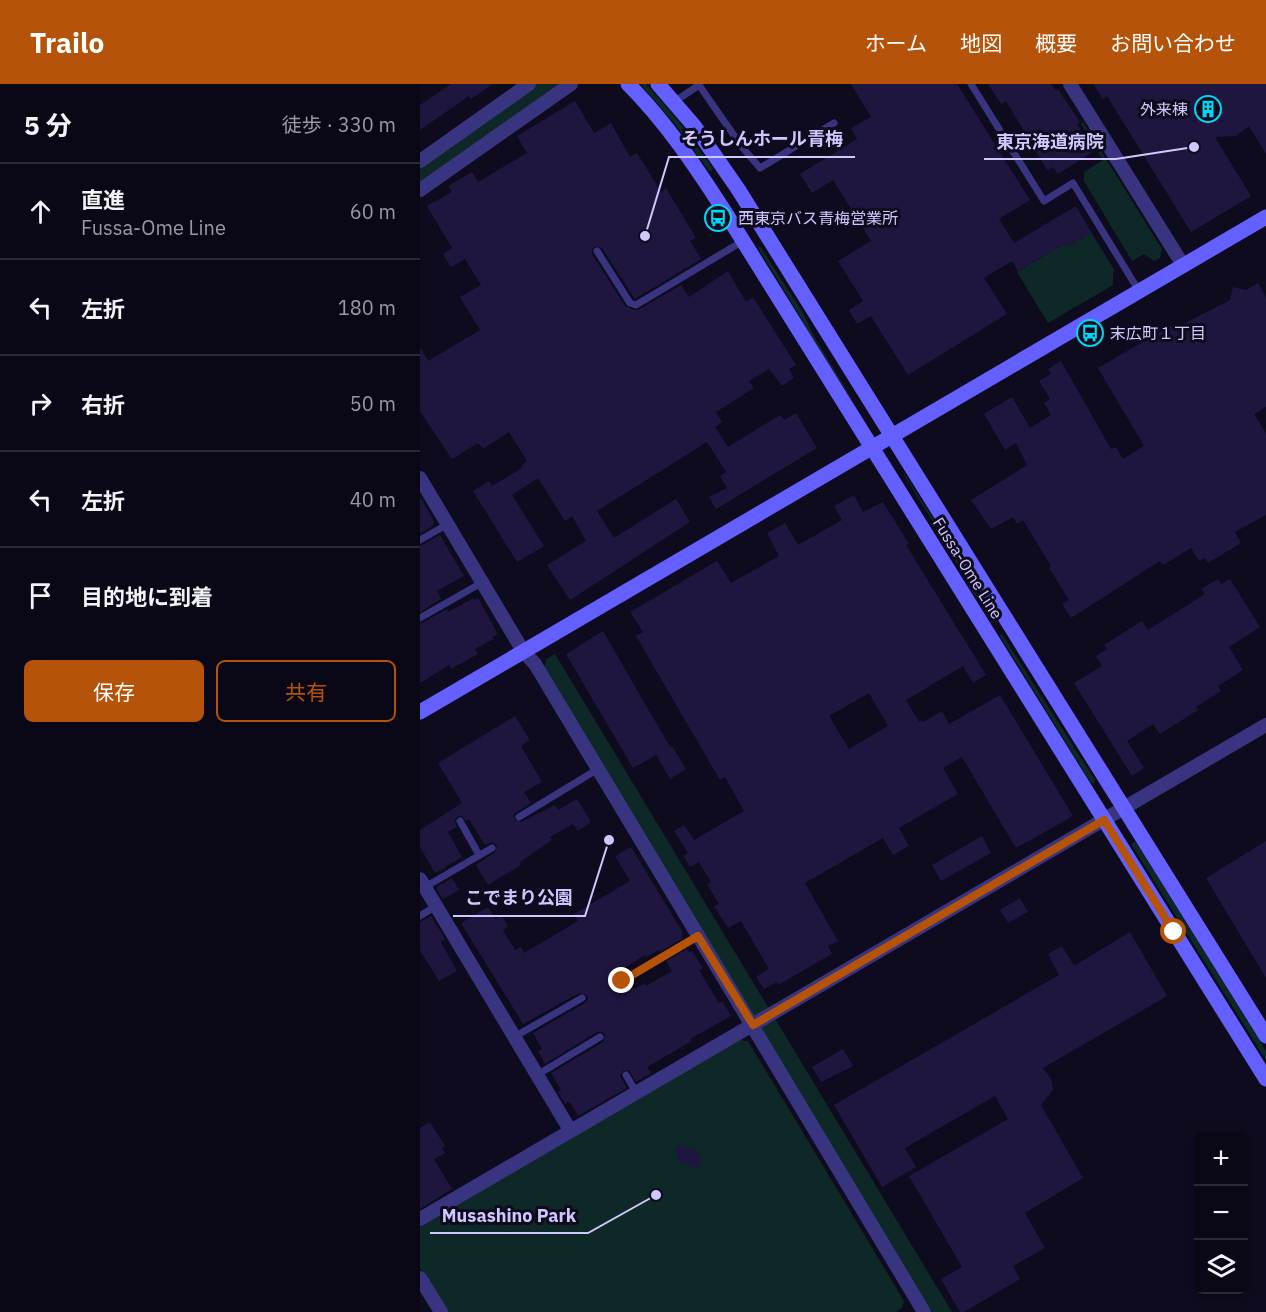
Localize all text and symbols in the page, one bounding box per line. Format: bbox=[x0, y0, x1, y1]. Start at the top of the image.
text: Trailo bbox=[30, 24, 104, 61]
text: ホーム bbox=[865, 29, 927, 57]
text: 地図 bbox=[960, 29, 1002, 57]
text: 概要 bbox=[1035, 29, 1077, 57]
text: お問い合わせ bbox=[1110, 29, 1236, 57]
building icon: 外来棟 bbox=[1193, 94, 1223, 124]
place label: 外来棟 bbox=[1140, 99, 1188, 119]
text: 5 分 bbox=[24, 108, 72, 142]
text: 徒歩 · 330 m bbox=[282, 111, 396, 138]
callout: そうしんホール青梅 bbox=[669, 121, 855, 157]
callout: 東京海道病院 bbox=[984, 123, 1116, 159]
text: そうしんホール青梅 bbox=[681, 127, 843, 150]
text: 東京海道病院 bbox=[996, 130, 1104, 153]
text: 直進 bbox=[81, 185, 125, 214]
icon: ahead bbox=[24, 195, 57, 228]
text: 60 m bbox=[350, 198, 396, 225]
bus stop icon: 西東京バス青梅営業所 bbox=[703, 203, 733, 233]
place label: 西東京バス青梅営業所 bbox=[738, 208, 898, 228]
text: Fussa-Ome Line bbox=[81, 214, 226, 241]
icon: left bbox=[24, 291, 57, 324]
text: 左折 bbox=[81, 294, 125, 323]
text: 180 m bbox=[338, 294, 396, 321]
bus stop icon: 末広町１丁目 bbox=[1075, 318, 1105, 348]
place label: 末広町１丁目 bbox=[1110, 323, 1206, 343]
icon: right bbox=[24, 387, 57, 420]
text: 右折 bbox=[81, 390, 125, 419]
text: 50 m bbox=[350, 390, 396, 417]
icon: left bbox=[24, 483, 57, 516]
text: 左折 bbox=[81, 486, 125, 515]
text: 40 m bbox=[350, 486, 396, 513]
street label: Fussa-Ome Line bbox=[929, 514, 1007, 623]
icon: arrive bbox=[24, 579, 57, 612]
text: 目的地に到着 bbox=[81, 582, 213, 611]
button: 保存 bbox=[24, 660, 204, 722]
button: 共有 bbox=[216, 660, 396, 722]
callout: こでまり公園 bbox=[453, 880, 585, 916]
text: こでまり公園 bbox=[465, 886, 573, 909]
route start bbox=[1160, 918, 1186, 944]
route end bbox=[608, 967, 634, 993]
map controls bbox=[1194, 1132, 1248, 1294]
button: + bbox=[1194, 1132, 1248, 1186]
button: − bbox=[1194, 1186, 1248, 1240]
callout: Musashino Park bbox=[430, 1197, 588, 1233]
text: Musashino Park bbox=[442, 1204, 577, 1227]
button: layers bbox=[1194, 1240, 1248, 1294]

